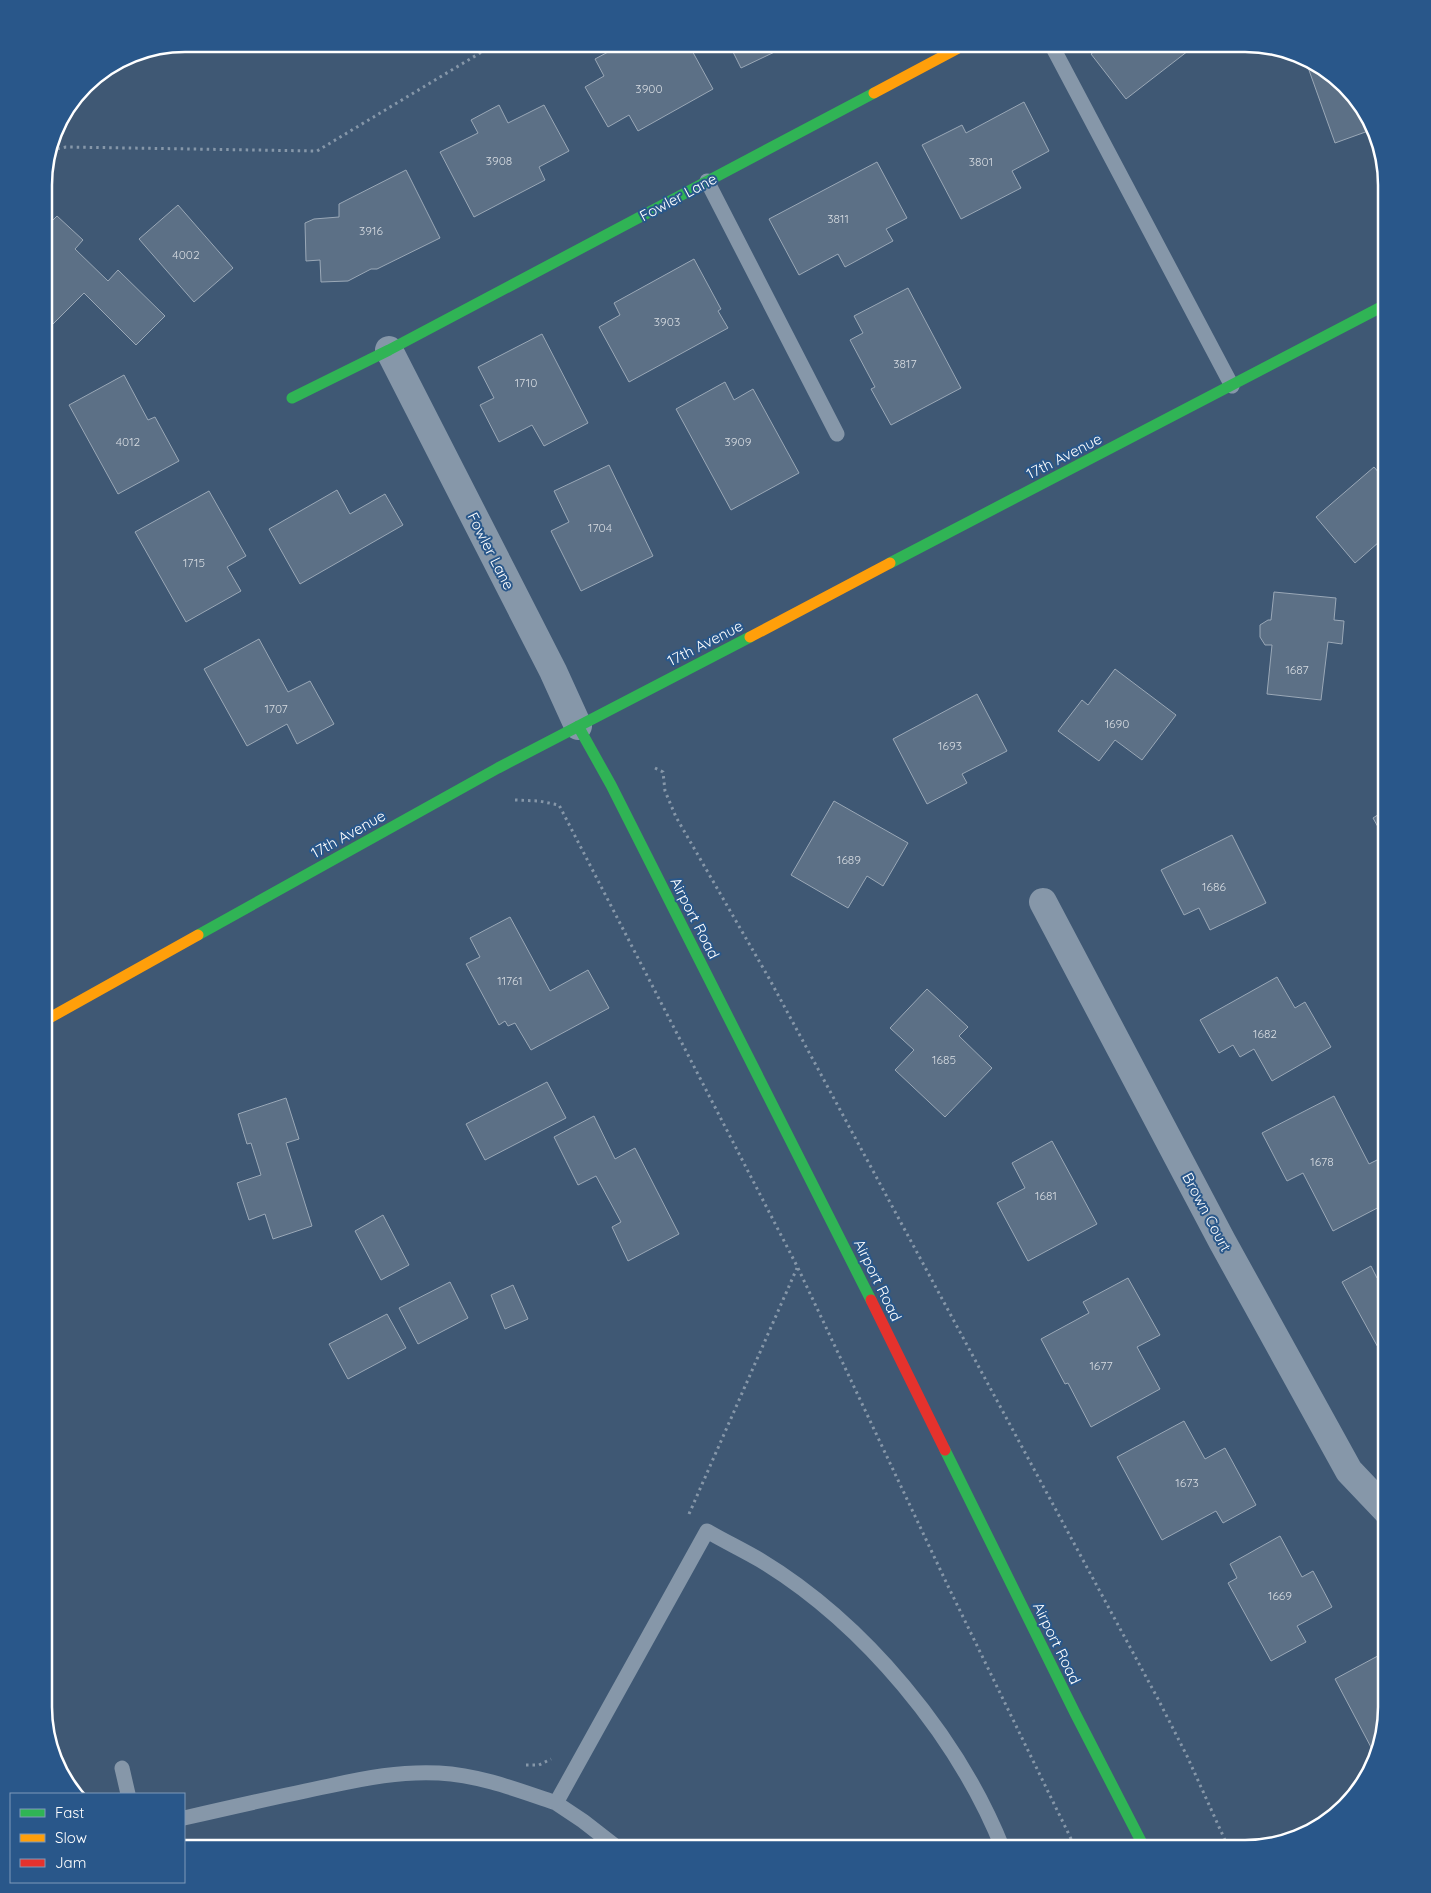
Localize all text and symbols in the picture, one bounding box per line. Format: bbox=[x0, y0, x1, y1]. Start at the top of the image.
house number: 3900 bbox=[635, 81, 663, 96]
house number: 3908 bbox=[486, 153, 512, 168]
house number: 3801 bbox=[969, 154, 993, 169]
street label: Fowler Lane bbox=[636, 169, 720, 225]
house number: 3811 bbox=[827, 211, 849, 226]
house number: 3916 bbox=[359, 223, 384, 238]
house number: 4002 bbox=[172, 247, 200, 262]
house number: 3903 bbox=[654, 314, 680, 329]
house number: 3817 bbox=[893, 356, 917, 371]
house number: 1710 bbox=[515, 375, 537, 390]
street label: 17th Avenue bbox=[1023, 429, 1105, 483]
house number: 4012 bbox=[116, 434, 141, 449]
house number: 3909 bbox=[725, 434, 752, 449]
street label: Fowler Lane bbox=[463, 509, 519, 593]
house number: 1704 bbox=[588, 520, 612, 535]
house number: 1715 bbox=[183, 555, 205, 570]
street label: 17th Avenue bbox=[664, 616, 746, 670]
house number: 1687 bbox=[1285, 662, 1309, 677]
house number: 1707 bbox=[264, 701, 288, 716]
house number: 1690 bbox=[1105, 716, 1129, 731]
house number: 1693 bbox=[938, 738, 962, 753]
street label: 17th Avenue bbox=[307, 806, 389, 862]
house number: 1689 bbox=[837, 852, 861, 867]
street label: Airport Road bbox=[666, 874, 724, 962]
house number: 1686 bbox=[1202, 879, 1226, 894]
house number: 11761 bbox=[497, 973, 523, 988]
house number: 1682 bbox=[1253, 1026, 1277, 1041]
house number: 1685 bbox=[932, 1052, 956, 1067]
house number: 1678 bbox=[1310, 1154, 1334, 1169]
street label: Brown Court bbox=[1178, 1169, 1236, 1255]
house number: 1681 bbox=[1035, 1188, 1057, 1203]
street label: Airport Road bbox=[850, 1236, 906, 1324]
house number: 1677 bbox=[1089, 1358, 1113, 1373]
house number: 1673 bbox=[1175, 1475, 1199, 1490]
house number: 1669 bbox=[1268, 1588, 1292, 1603]
street label: Airport Road bbox=[1029, 1599, 1085, 1687]
legend bbox=[10, 1793, 185, 1883]
text: Fast bbox=[55, 1803, 84, 1822]
text: Slow bbox=[55, 1828, 87, 1847]
text: Jam bbox=[55, 1853, 86, 1872]

